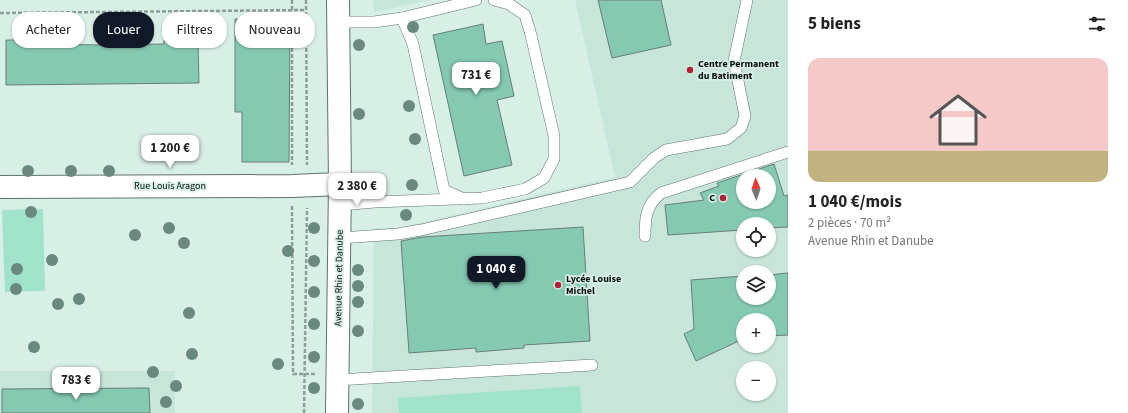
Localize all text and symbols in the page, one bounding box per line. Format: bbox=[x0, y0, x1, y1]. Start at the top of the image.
chip: Acheter bbox=[12, 12, 85, 48]
chip: Louer bbox=[93, 12, 154, 48]
chip: Filtres bbox=[162, 12, 227, 48]
chip: Nouveau bbox=[235, 12, 315, 48]
text: 5 biens bbox=[808, 12, 861, 36]
icon: filters bbox=[1086, 13, 1108, 35]
place label: Centre Permanent du Batiment bbox=[698, 57, 779, 83]
pin: 731 € bbox=[448, 62, 504, 96]
marker: Centre Permanent du Batiment bbox=[685, 65, 695, 75]
text: 731 € bbox=[461, 66, 491, 84]
icon: home bbox=[922, 84, 994, 156]
pin: 1 200 € bbox=[133, 135, 207, 169]
text: 1 200 € bbox=[150, 139, 190, 157]
north arrow bbox=[736, 169, 776, 209]
map controls bbox=[736, 169, 776, 401]
pin: 2 380 € bbox=[320, 173, 394, 207]
text: 2 380 € bbox=[337, 177, 377, 195]
street label: Rue Louis Aragon bbox=[134, 179, 206, 193]
text: 1 040 €/mois bbox=[808, 190, 902, 214]
place label: C bbox=[709, 191, 715, 205]
marker: C bbox=[718, 193, 728, 203]
text: 2 pièces · 70 m² bbox=[808, 214, 891, 232]
button: locate bbox=[736, 217, 776, 257]
street label: Avenue Rhin et Danube bbox=[331, 229, 347, 326]
text: Avenue Rhin et Danube bbox=[808, 232, 934, 250]
pin: 1 040 € bbox=[459, 256, 533, 290]
text: 1 040 € bbox=[476, 260, 516, 278]
button: layers bbox=[736, 265, 776, 305]
place label: Lycée Louise Michel bbox=[566, 272, 621, 298]
marker: Lycée Louise Michel bbox=[553, 280, 563, 290]
button: + bbox=[736, 313, 776, 353]
button: − bbox=[736, 361, 776, 401]
pin: 783 € bbox=[48, 367, 104, 401]
text: 783 € bbox=[61, 371, 91, 389]

